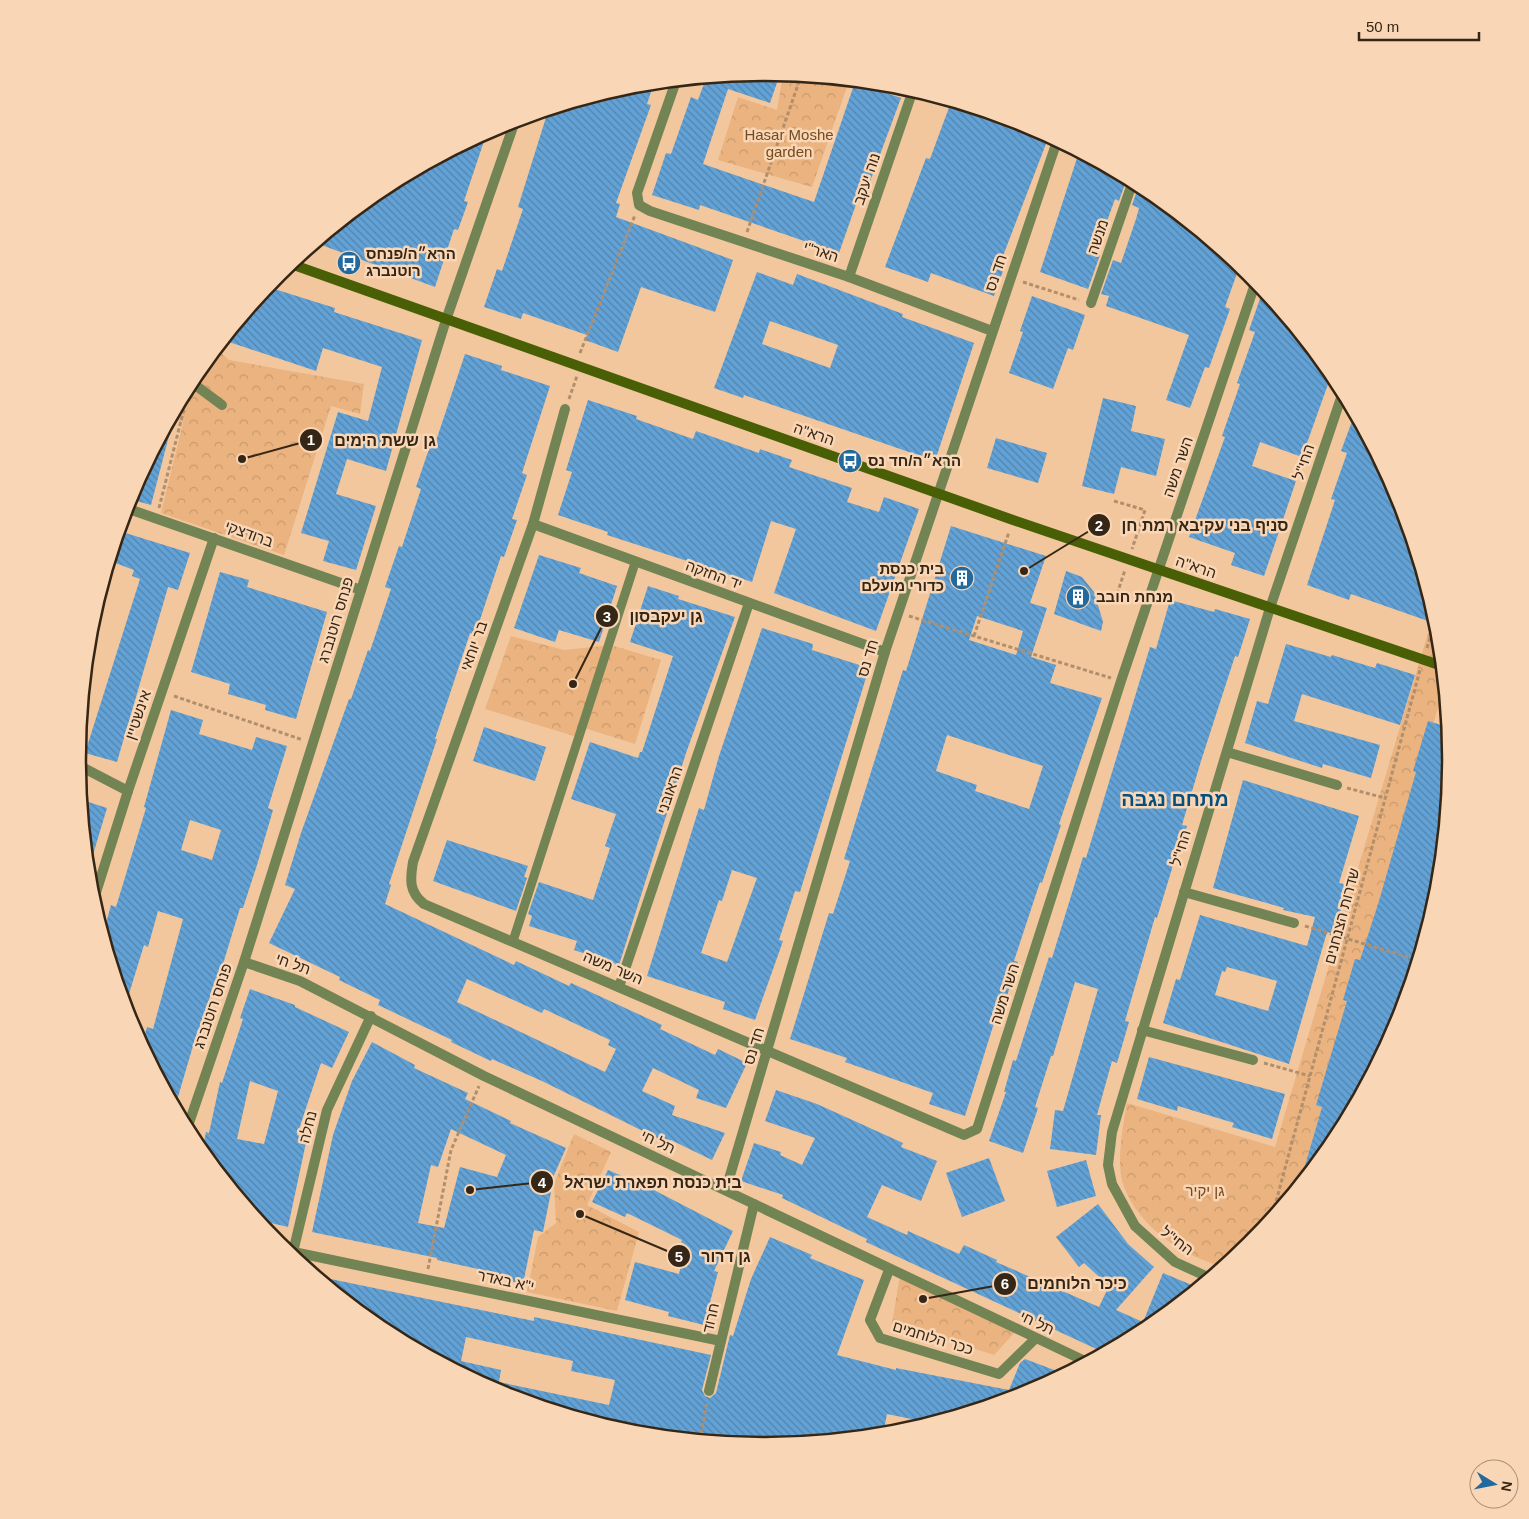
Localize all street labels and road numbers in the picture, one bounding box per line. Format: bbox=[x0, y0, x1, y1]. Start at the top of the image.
street label: נוה יעקב bbox=[850, 151, 883, 207]
street label: מנשה bbox=[1084, 217, 1111, 257]
street label: האר"י bbox=[801, 238, 841, 265]
street label: חד נס bbox=[981, 252, 1010, 294]
street label: הרא"ה bbox=[792, 419, 837, 448]
street label: השר משה bbox=[1159, 434, 1196, 500]
street label: החי"ל bbox=[1290, 442, 1318, 482]
street label: ברודצקי bbox=[223, 517, 276, 550]
street label: הרא"ה bbox=[1174, 552, 1219, 581]
street label: יד החזקה bbox=[684, 556, 745, 593]
street label: פנחס רוטנברג bbox=[314, 575, 357, 665]
street label: בר יוחאי bbox=[457, 618, 490, 673]
street label: חד נס bbox=[854, 637, 881, 679]
street label: אינשטיין bbox=[121, 687, 154, 742]
street label: הראובני bbox=[653, 764, 686, 816]
street label: החי"ל bbox=[1167, 828, 1194, 868]
street label: שדרות הצנחנים bbox=[1321, 866, 1363, 966]
street label: השר משה bbox=[581, 947, 646, 988]
street label: תל חי bbox=[273, 949, 313, 978]
street label: פנחס רוטנברג bbox=[190, 961, 235, 1051]
street label: השר משה bbox=[987, 961, 1022, 1027]
street label: חד נס bbox=[740, 1025, 767, 1067]
street label: נחלה bbox=[295, 1109, 320, 1145]
street label: תל חי bbox=[638, 1126, 678, 1157]
street label: החי"ל bbox=[1158, 1223, 1197, 1258]
street label: י"א באדר bbox=[476, 1266, 536, 1295]
street label: חרוד bbox=[699, 1301, 722, 1334]
street label: תל חי bbox=[1017, 1307, 1057, 1338]
street label: ככר הלוחמים bbox=[891, 1317, 976, 1358]

